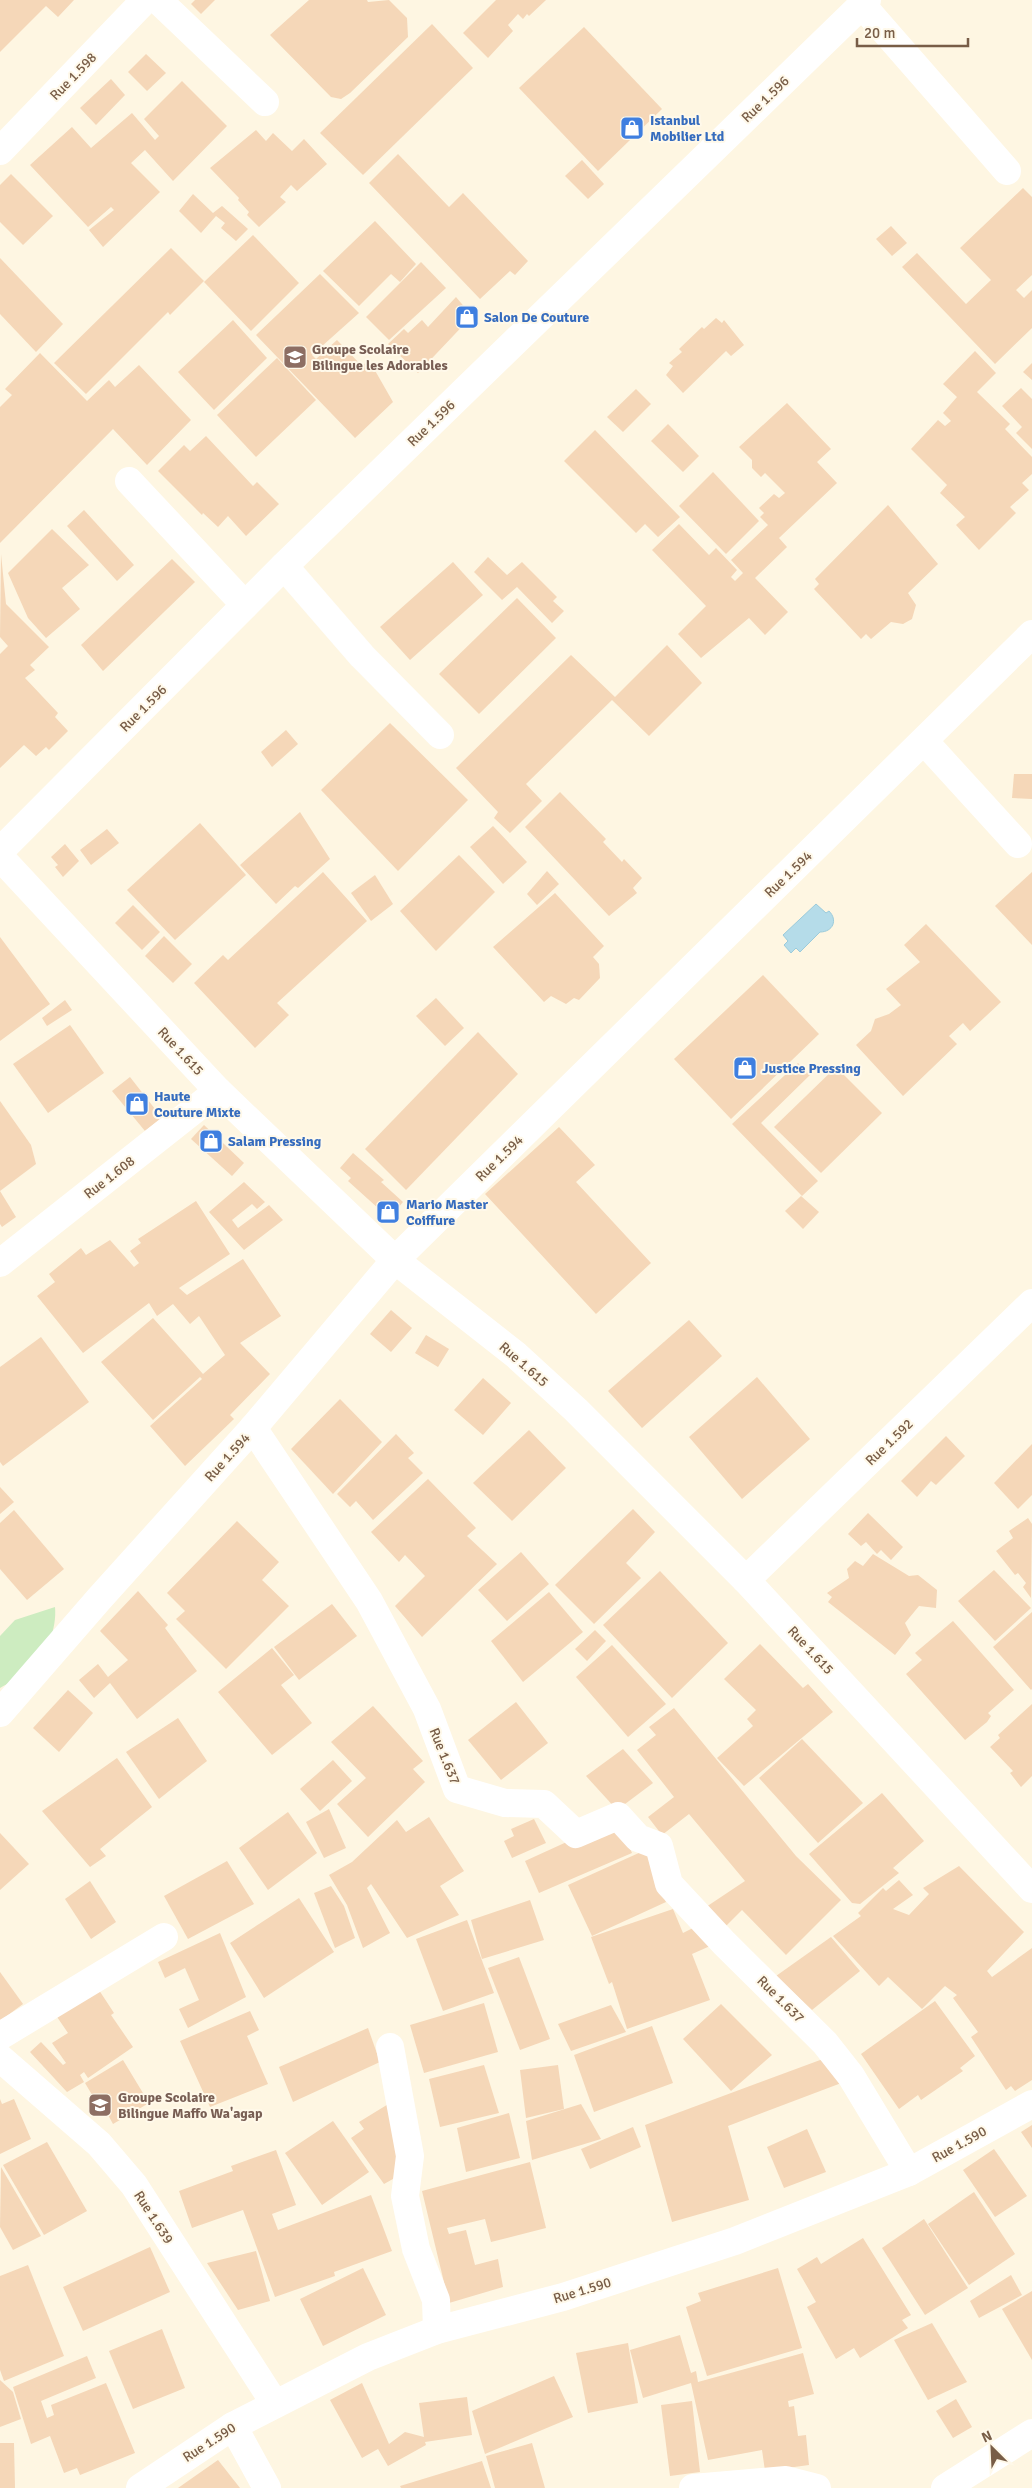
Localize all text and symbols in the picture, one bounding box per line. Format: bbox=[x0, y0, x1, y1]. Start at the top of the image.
scale bar bbox=[857, 15, 968, 47]
text: 20 m bbox=[864, 24, 895, 42]
street label: Rue 1.598 bbox=[46, 49, 100, 104]
street label: Rue 1.596 bbox=[738, 72, 793, 126]
place label: Istanbul Mobilier Ltd bbox=[650, 112, 725, 145]
shop icon: Istanbul Mobilier Ltd bbox=[619, 115, 645, 141]
shop icon: Salon De Couture bbox=[454, 304, 480, 330]
place label: Salon De Couture bbox=[484, 309, 589, 326]
place label: Groupe Scolaire Bilingue les Adorables bbox=[312, 341, 448, 374]
school or university icon: Groupe Scolaire Bilingue les Adorables bbox=[282, 344, 308, 370]
street label: Rue 1.596 bbox=[404, 396, 459, 450]
street label: Rue 1.596 bbox=[116, 681, 170, 735]
street label: Rue 1.594 bbox=[761, 847, 816, 901]
street label: Rue 1.615 bbox=[154, 1024, 207, 1079]
shop icon: Justice Pressing bbox=[732, 1055, 758, 1081]
place label: Justice Pressing bbox=[762, 1060, 861, 1077]
place label: Haute Couture Mixte bbox=[154, 1088, 241, 1121]
shop icon: Haute Couture Mixte bbox=[124, 1091, 150, 1117]
shop icon: Salam Pressing bbox=[198, 1128, 224, 1154]
street label: Rue 1.594 bbox=[472, 1131, 527, 1185]
place label: Salam Pressing bbox=[228, 1133, 322, 1150]
street label: Rue 1.608 bbox=[81, 1152, 138, 1202]
place label: Mario Master Coiffure bbox=[406, 1196, 488, 1229]
shop icon: Mario Master Coiffure bbox=[375, 1199, 401, 1225]
street label: Rue 1.615 bbox=[496, 1338, 552, 1390]
street label: Rue 1.592 bbox=[862, 1415, 917, 1469]
street label: Rue 1.594 bbox=[201, 1429, 254, 1485]
street label: Rue 1.615 bbox=[784, 1623, 837, 1678]
street label: Rue 1.637 bbox=[425, 1725, 464, 1787]
street label: Rue 1.637 bbox=[754, 1972, 808, 2026]
place label: Groupe Scolaire Bilingue Maffo Wa'agap bbox=[118, 2089, 263, 2122]
school or university icon: Groupe Scolaire Bilingue Maffo Wa'agap bbox=[87, 2092, 113, 2118]
street label: Rue 1.590 bbox=[929, 2123, 989, 2166]
street label: Rue 1.639 bbox=[130, 2188, 177, 2247]
street label: Rue 1.590 bbox=[551, 2274, 613, 2307]
street label: Rue 1.590 bbox=[180, 2419, 239, 2466]
north arrow bbox=[967, 2423, 1017, 2473]
text: N bbox=[979, 2427, 995, 2446]

